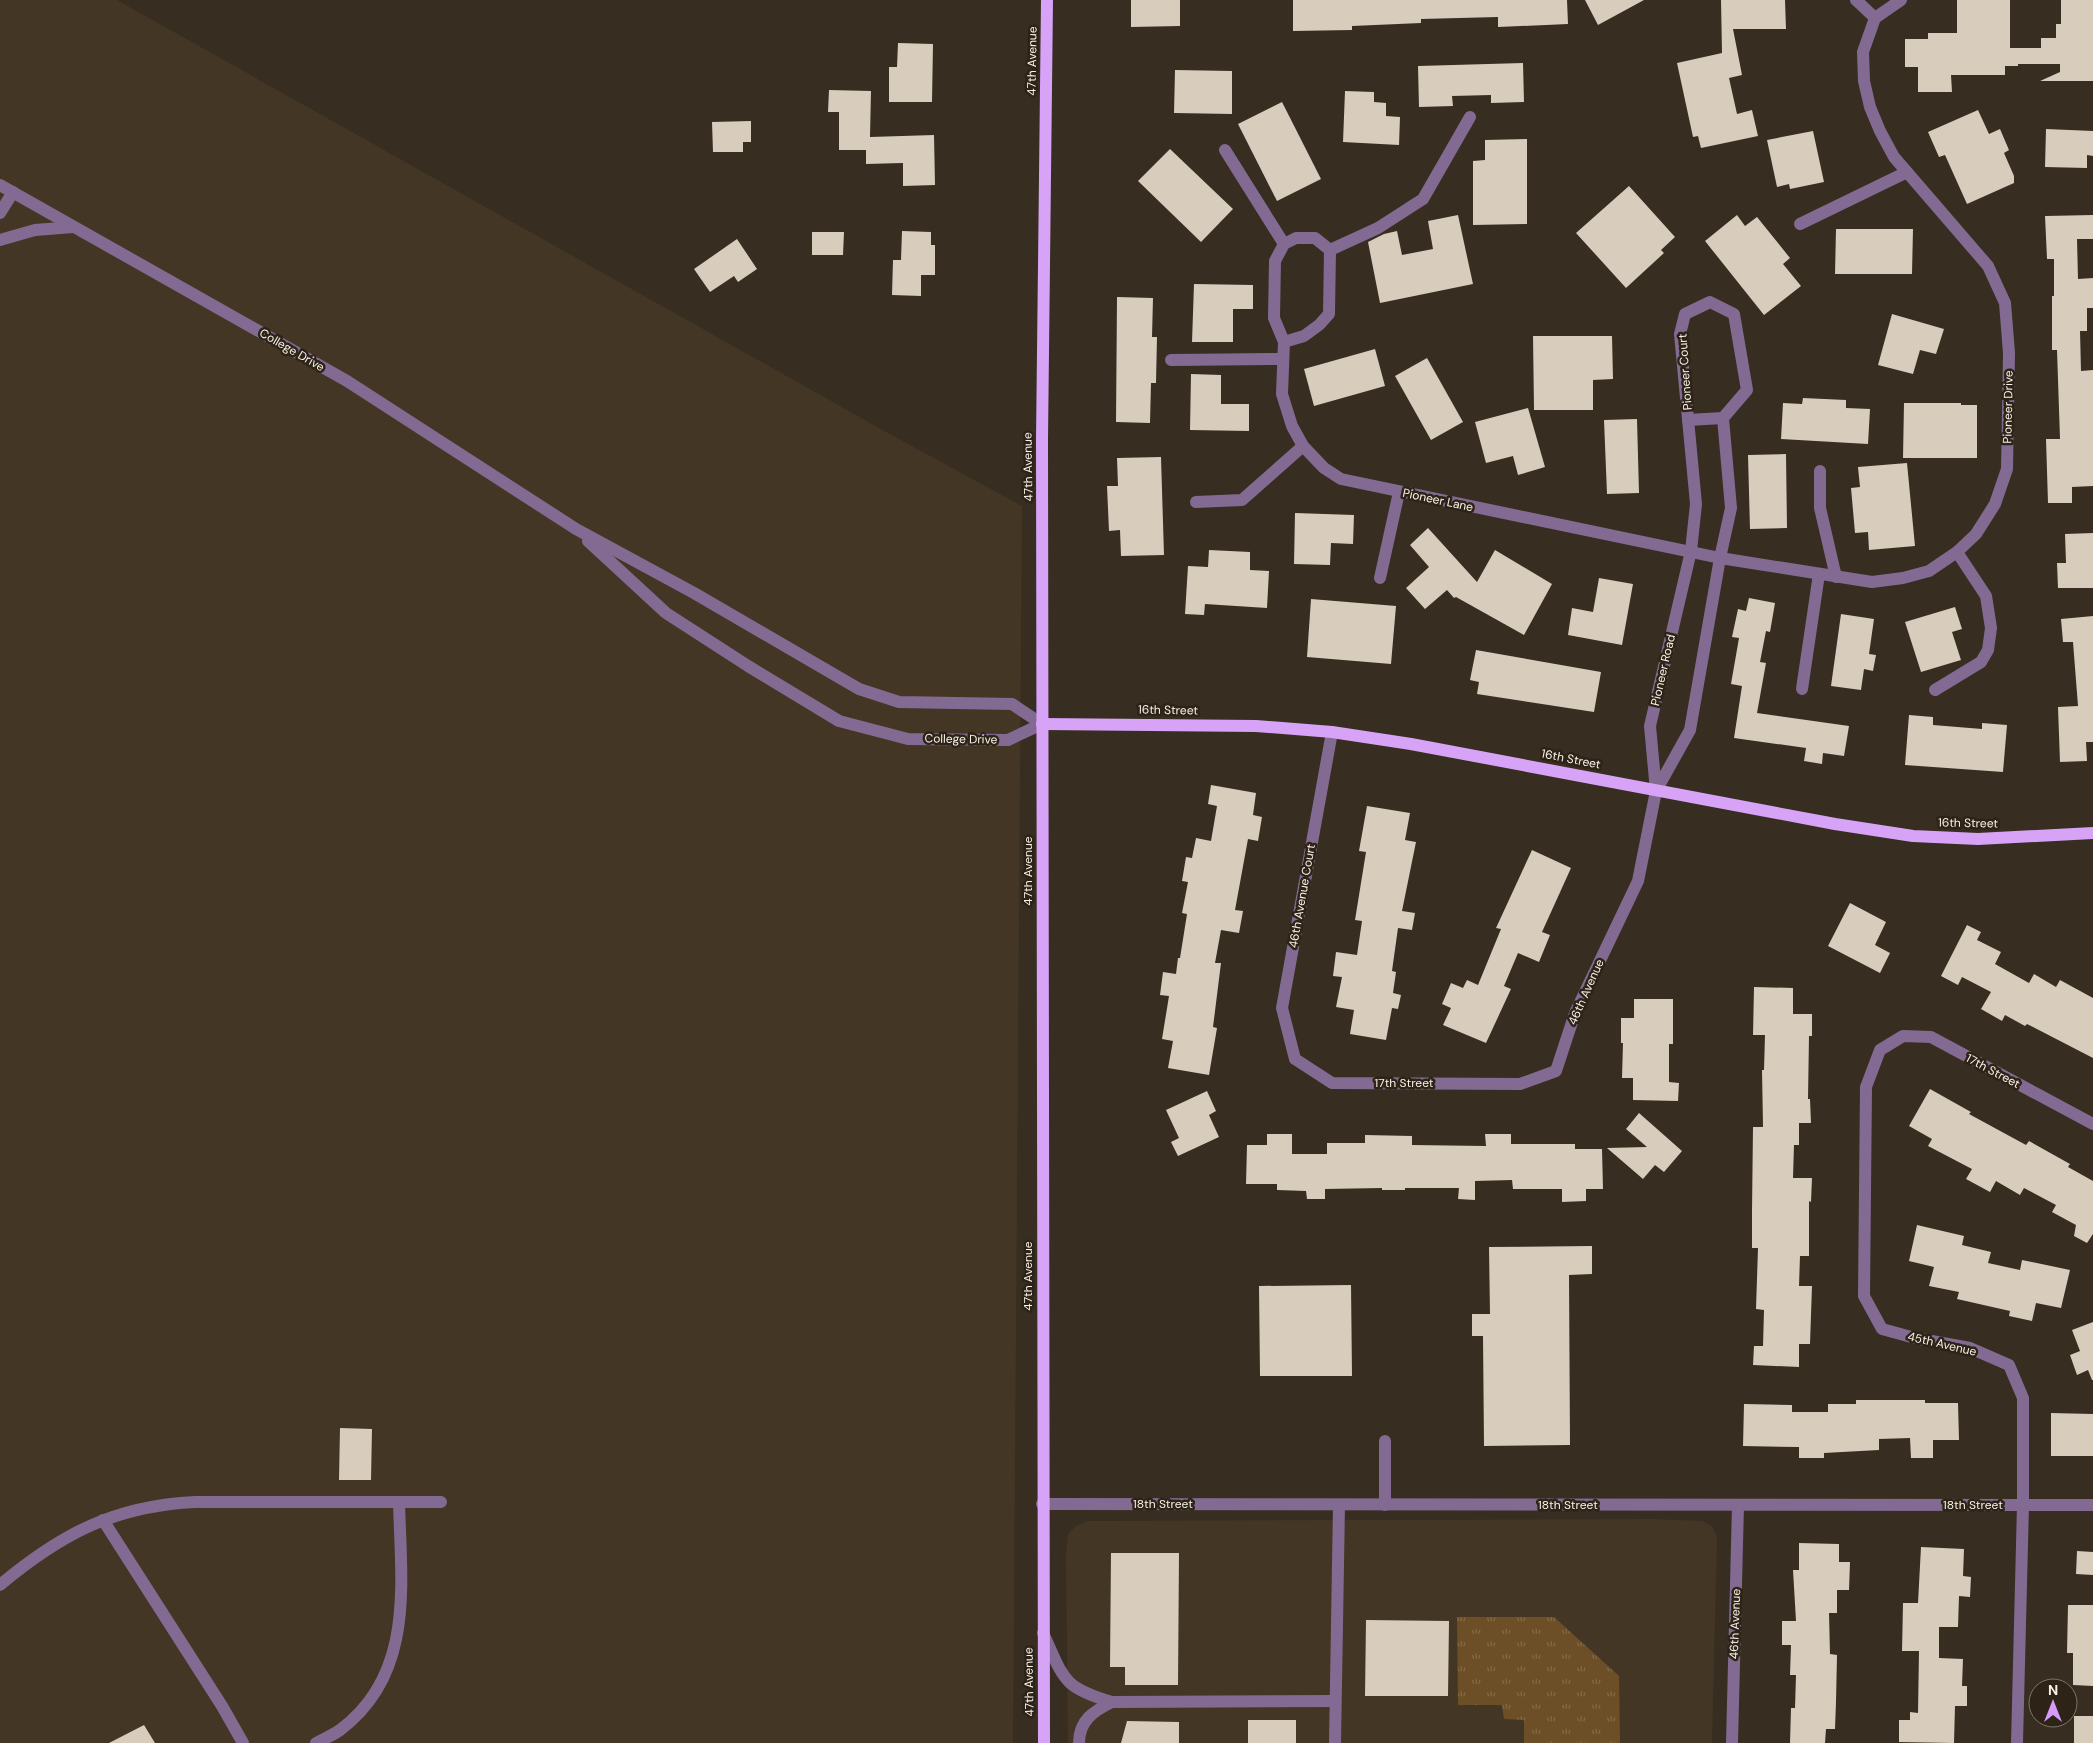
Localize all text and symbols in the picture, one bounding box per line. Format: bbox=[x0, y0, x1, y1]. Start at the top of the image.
street label: 47th Avenue bbox=[1023, 26, 1041, 96]
street label: College Drive bbox=[257, 325, 328, 375]
street label: Pioneer Court bbox=[1674, 333, 1696, 411]
street label: Pioneer Drive bbox=[1999, 370, 2017, 444]
street label: 47th Avenue bbox=[1019, 432, 1037, 502]
street label: Pioneer Lane bbox=[1401, 485, 1475, 515]
street label: Pioneer Road bbox=[1647, 633, 1679, 707]
street label: 16th Street bbox=[1138, 701, 1198, 719]
street label: College Drive bbox=[924, 730, 998, 748]
street label: 16th Street bbox=[1540, 745, 1602, 773]
street label: 16th Street bbox=[1938, 814, 1998, 832]
street label: 47th Avenue bbox=[1020, 836, 1036, 906]
street label: 46th Avenue Court bbox=[1285, 842, 1319, 949]
street label: 46th Avenue bbox=[1564, 956, 1608, 1027]
street label: 17th Street bbox=[1963, 1050, 2023, 1092]
street label: 17th Street bbox=[1375, 1075, 1434, 1091]
street label: 47th Avenue bbox=[1020, 1241, 1036, 1311]
street label: 45th Avenue bbox=[1906, 1328, 1978, 1360]
street label: 18th Street bbox=[1133, 1496, 1193, 1512]
street label: 18th Street bbox=[1538, 1497, 1598, 1513]
street label: 18th Street bbox=[1943, 1497, 2003, 1513]
street label: 46th Avenue bbox=[1726, 1588, 1744, 1659]
street label: 47th Avenue bbox=[1020, 1647, 1038, 1717]
north arrow bbox=[2028, 1678, 2078, 1728]
text: N bbox=[2048, 1681, 2058, 1699]

